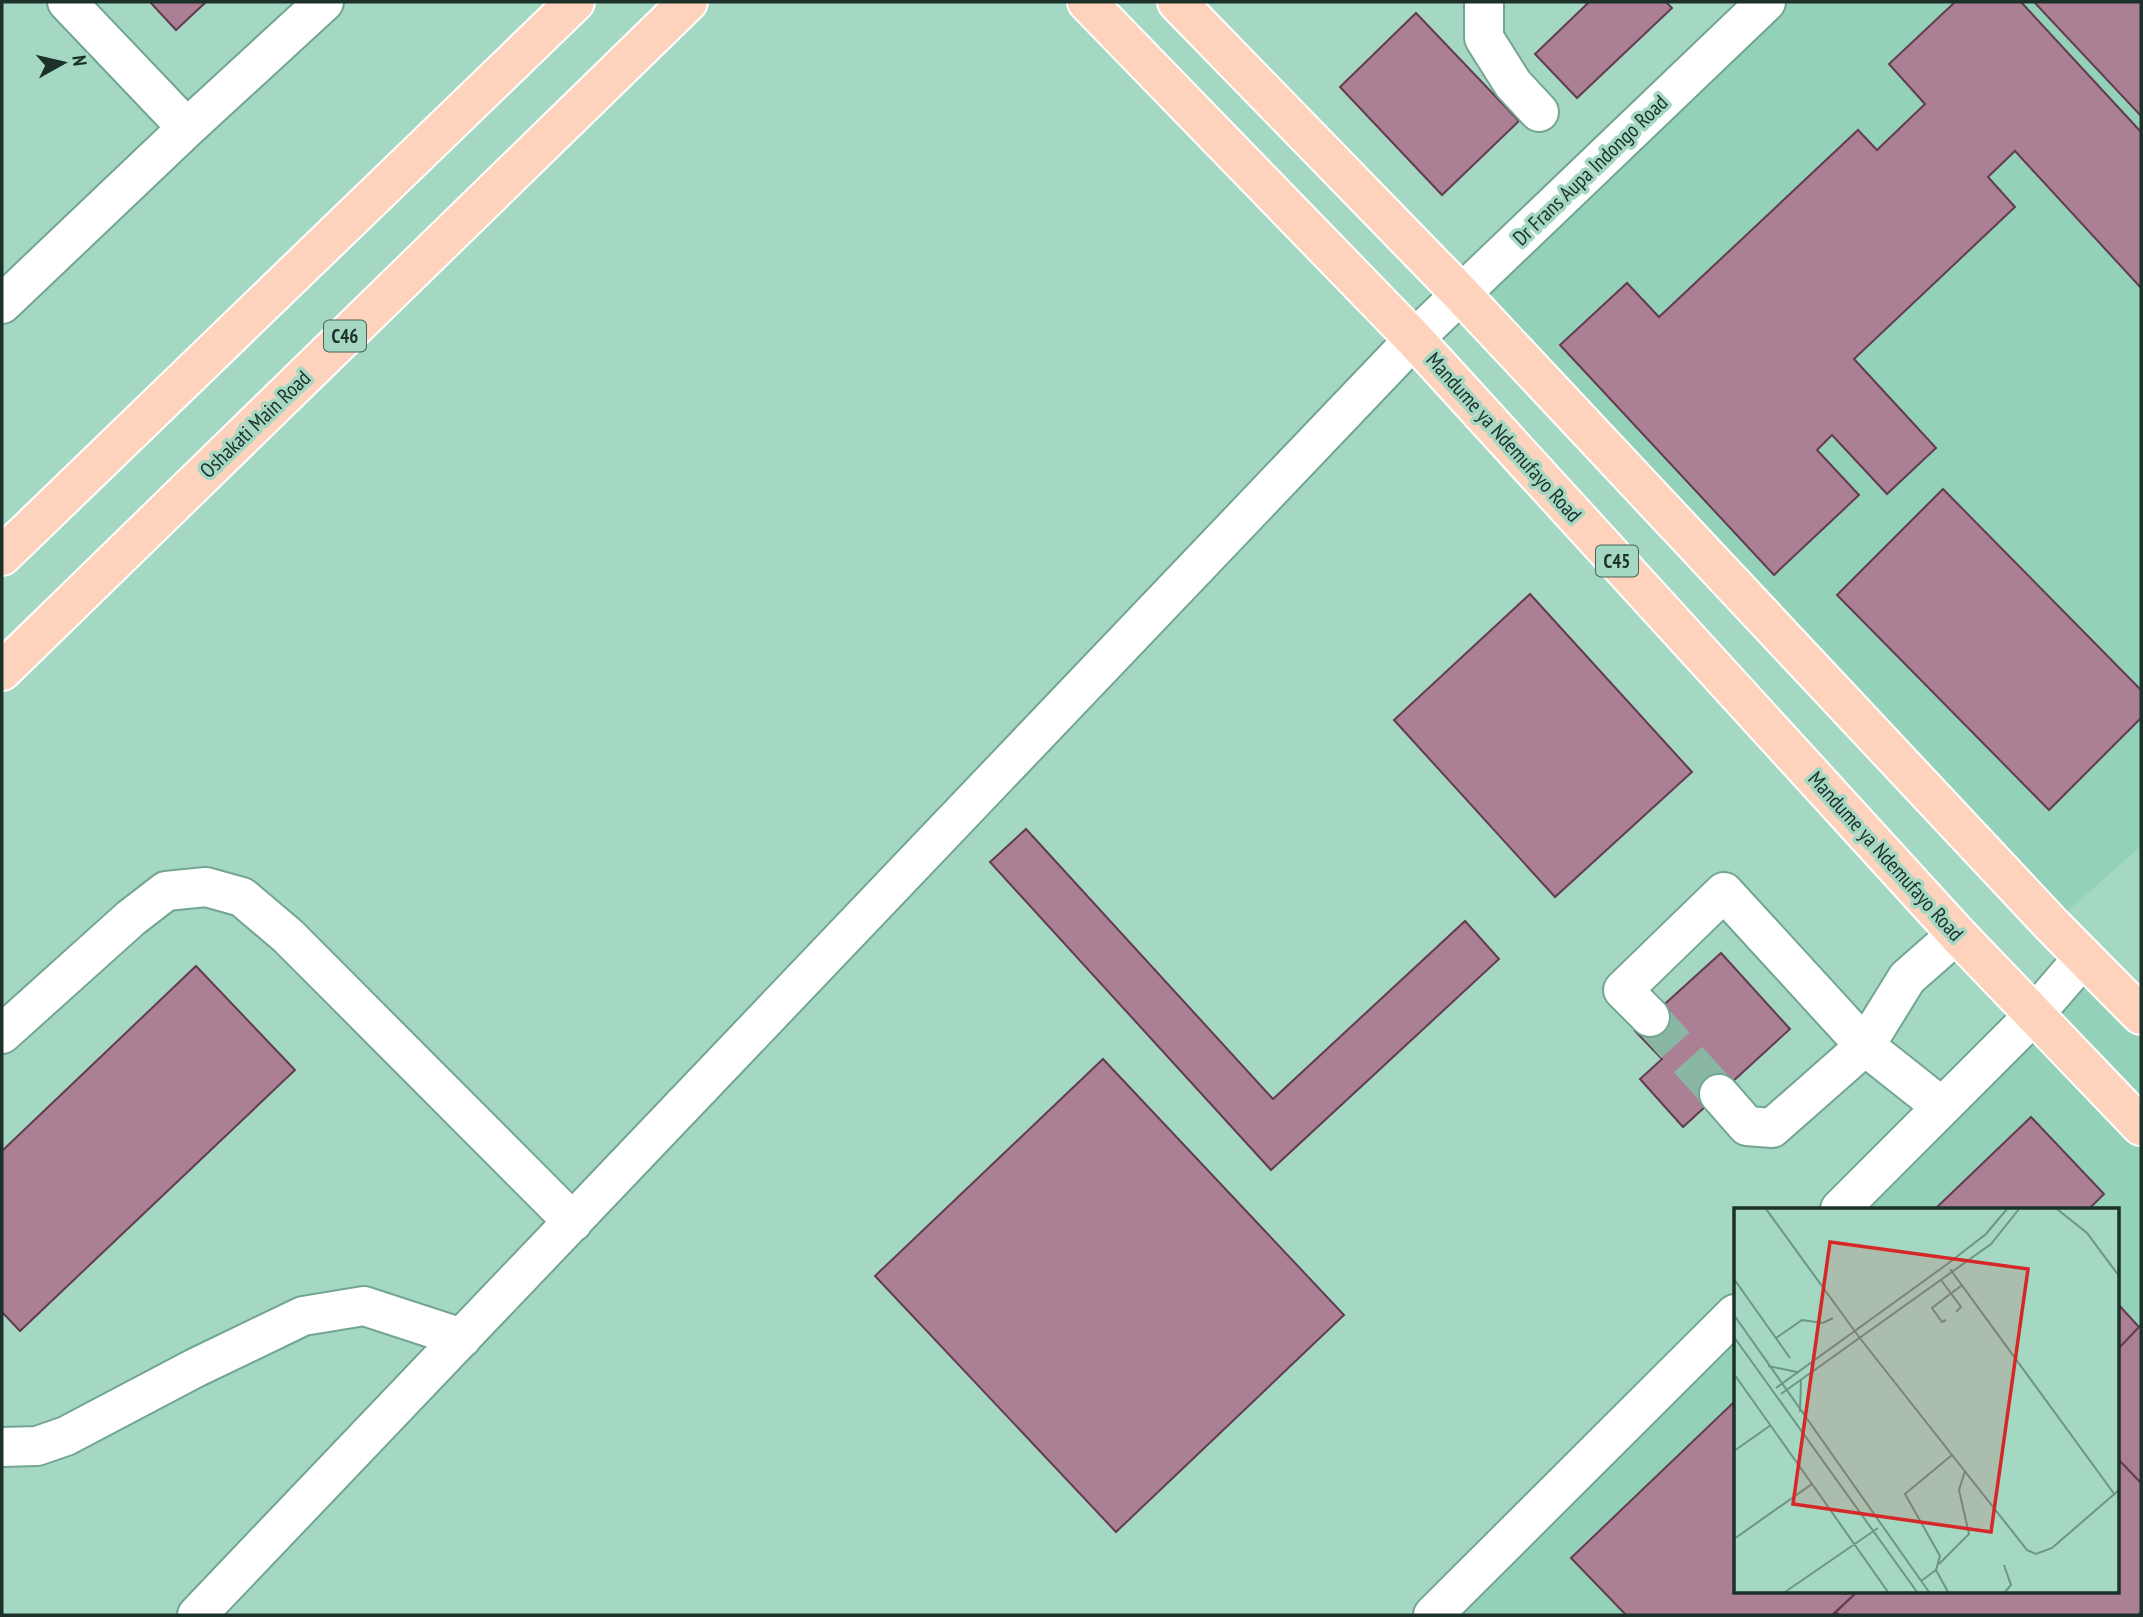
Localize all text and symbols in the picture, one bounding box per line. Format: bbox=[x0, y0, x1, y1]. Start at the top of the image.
north arrow bbox=[28, 28, 98, 98]
text: N bbox=[67, 54, 92, 67]
street label: Dr Frans Aupa Indongo Road bbox=[1507, 89, 1673, 251]
road number: C46 bbox=[324, 320, 366, 352]
street label: Mandume ya Ndemufayo Road bbox=[1421, 346, 1587, 528]
street label: Oshakati Main Road bbox=[194, 364, 316, 484]
road number: C45 bbox=[1596, 546, 1638, 576]
street label: Mandume ya Ndemufayo Road bbox=[1803, 765, 1969, 947]
inset map bbox=[1734, 1208, 2118, 1592]

